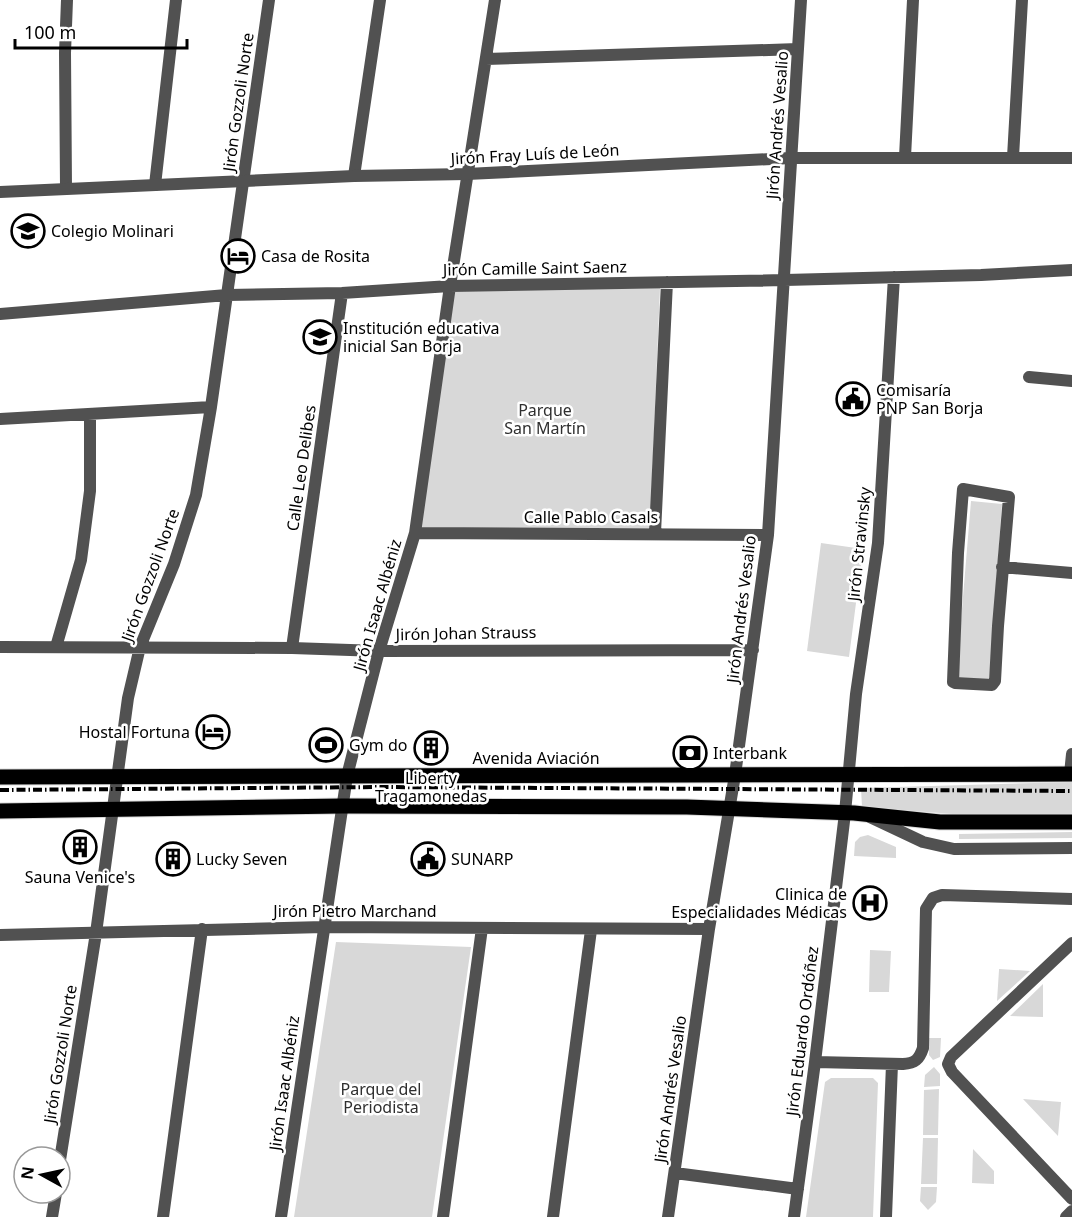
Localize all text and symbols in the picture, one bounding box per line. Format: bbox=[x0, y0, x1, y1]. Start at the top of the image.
scale bar bbox=[15, 12, 188, 50]
text: 100 m bbox=[24, 20, 76, 44]
street label: Jirón Gozzoli Norte bbox=[217, 31, 259, 175]
street label: Jirón Andrés Vesalio bbox=[761, 50, 793, 202]
street label: Jirón Fray Luís de León bbox=[448, 139, 620, 170]
school or university icon: Colegio Molinari bbox=[10, 213, 46, 249]
place label: Colegio Molinari bbox=[51, 220, 174, 242]
hotel icon: Casa de Rosita bbox=[220, 238, 256, 274]
place label: Casa de Rosita bbox=[261, 245, 370, 267]
street label: Jirón Camille Saint Saenz bbox=[441, 255, 627, 281]
place label: Institución educativa inicial San Borja bbox=[343, 317, 500, 357]
school or university icon: Institución educativa inicial San Borja bbox=[302, 319, 338, 355]
place label: Comisaría PNP San Borja bbox=[876, 379, 983, 419]
public building icon: Comisaría PNP San Borja bbox=[835, 381, 871, 417]
park label: Parque San Martín bbox=[504, 399, 586, 439]
street label: Calle Leo Delibes bbox=[281, 403, 321, 533]
street label: Jirón Stravinsky bbox=[842, 485, 876, 604]
street label: Jirón Gozzoli Norte bbox=[115, 505, 184, 646]
street label: Calle Pablo Casals bbox=[524, 506, 658, 528]
street label: Jirón Andrés Vesalio bbox=[721, 534, 761, 686]
street label: Jirón Isaac Albéniz bbox=[347, 537, 406, 675]
street label: Jirón Johan Strauss bbox=[394, 621, 536, 645]
hotel icon: Hostal Fortuna bbox=[195, 714, 231, 750]
place label: Hostal Fortuna bbox=[79, 721, 190, 743]
sports icon: Gym do bbox=[308, 727, 344, 763]
building icon: Liberty Tragamonedas bbox=[413, 730, 449, 766]
place label: Gym do bbox=[349, 734, 407, 756]
bank icon: Interbank bbox=[672, 735, 708, 771]
place label: Interbank bbox=[713, 742, 787, 764]
street label: Avenida Aviación bbox=[472, 747, 600, 769]
place label: Liberty Tragamonedas bbox=[375, 767, 487, 807]
building icon: Sauna Venice's bbox=[62, 829, 98, 865]
building icon: Lucky Seven bbox=[155, 841, 191, 877]
public building icon: SUNARP bbox=[410, 841, 446, 877]
place label: Lucky Seven bbox=[196, 848, 287, 870]
place label: SUNARP bbox=[451, 848, 514, 870]
place label: Sauna Venice's bbox=[25, 866, 135, 888]
place label: Clinica de Especialidades Médicas bbox=[671, 883, 847, 923]
hospital icon: Clinica de Especialidades Médicas bbox=[852, 885, 888, 921]
street label: Jirón Pietro Marchand bbox=[271, 900, 437, 922]
street label: Jirón Eduardo Ordóñez bbox=[780, 945, 823, 1119]
street label: Jirón Gozzoli Norte bbox=[38, 983, 82, 1127]
street label: Jirón Isaac Albéniz bbox=[263, 1014, 304, 1154]
street label: Jirón Andrés Vesalio bbox=[648, 1014, 691, 1166]
park label: Parque del Periodista bbox=[341, 1078, 421, 1118]
north arrow bbox=[12, 1145, 72, 1205]
text: N bbox=[15, 1165, 39, 1181]

